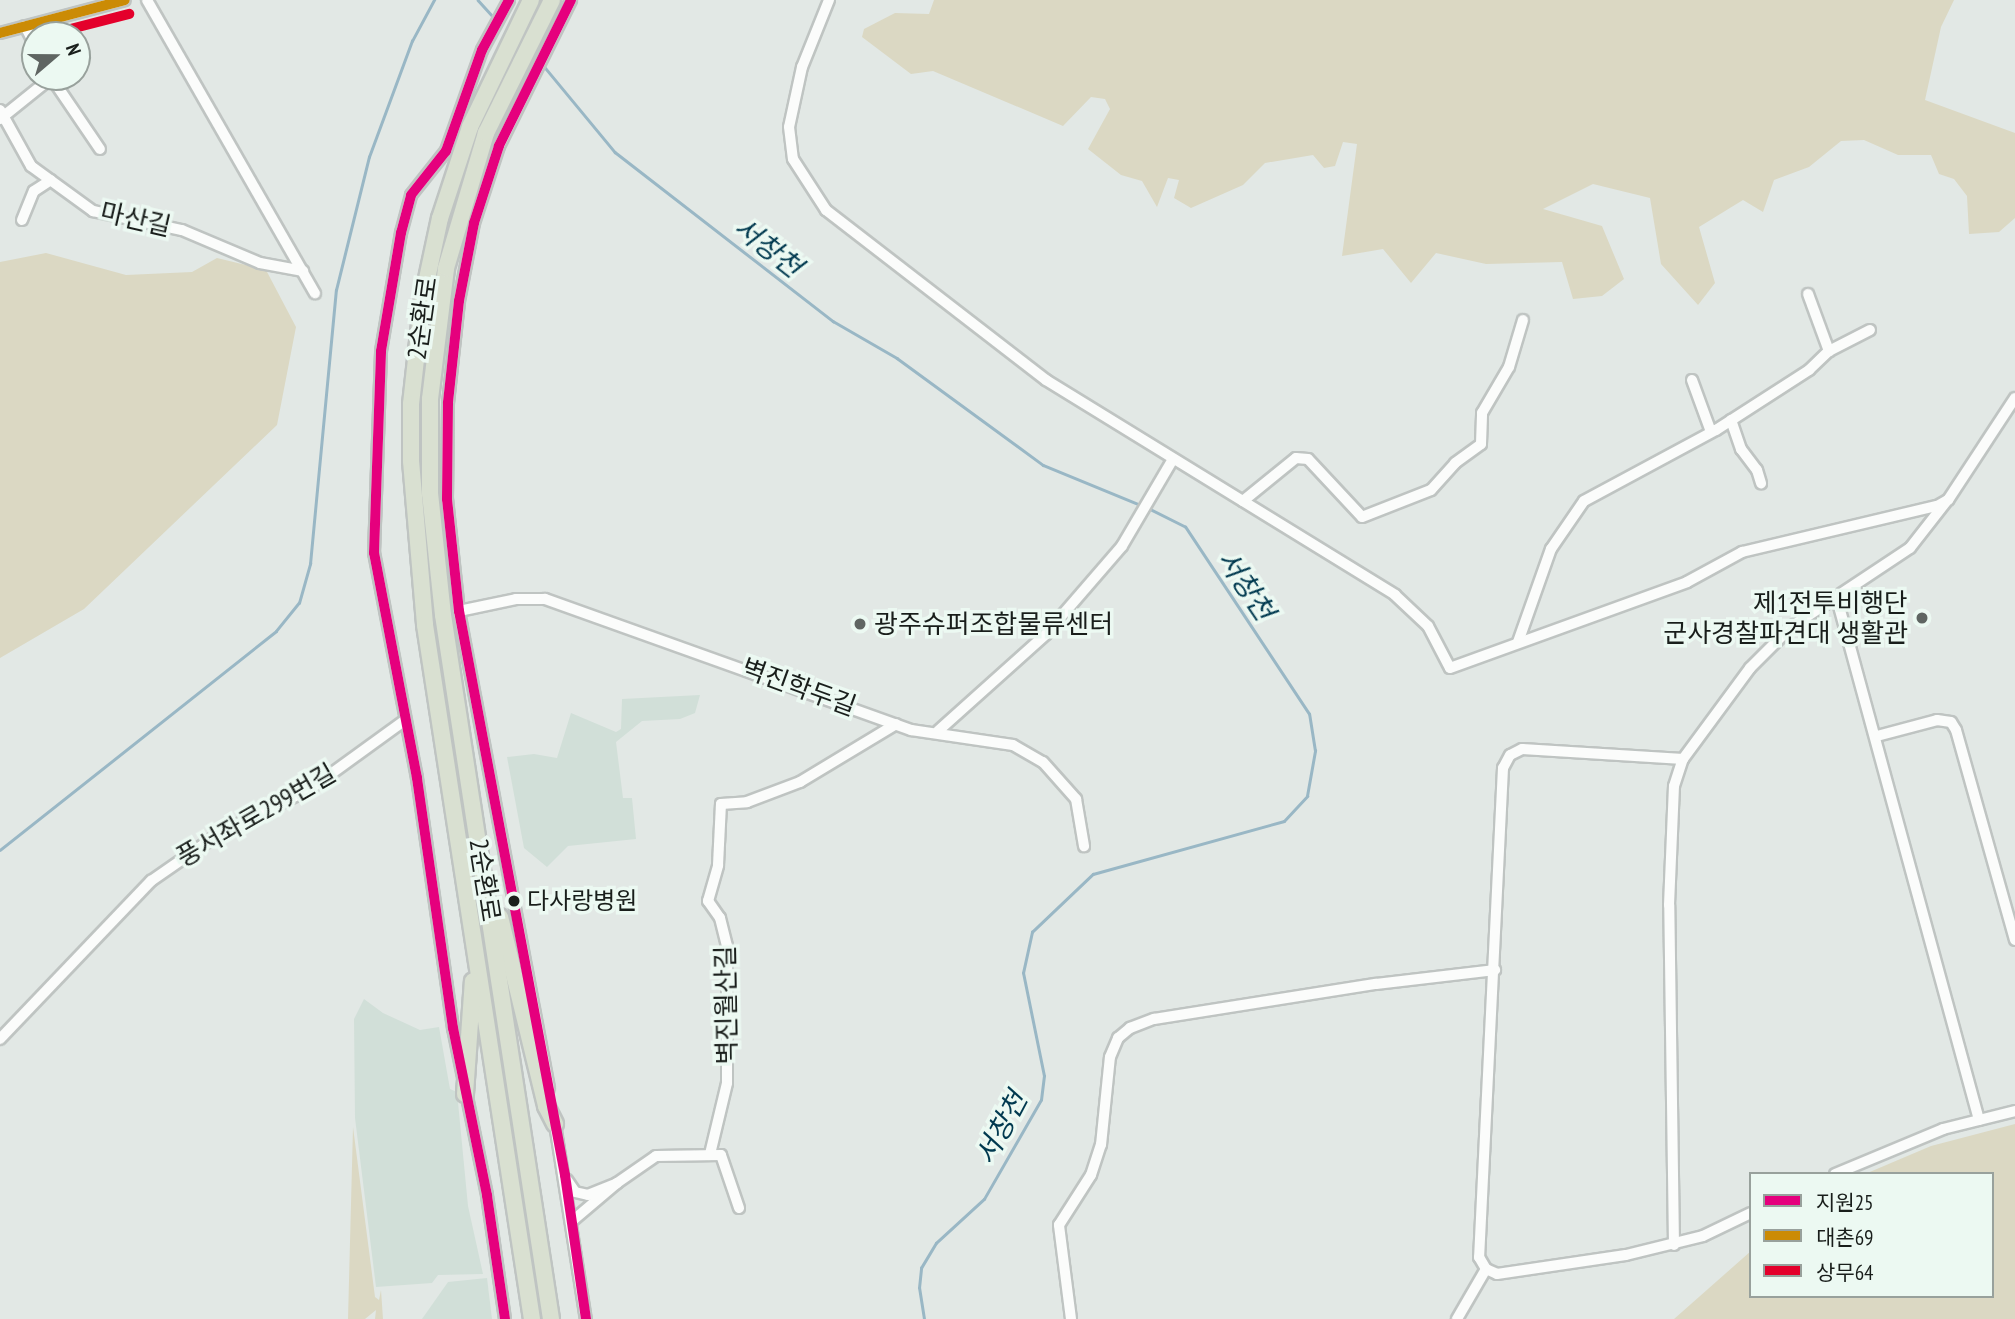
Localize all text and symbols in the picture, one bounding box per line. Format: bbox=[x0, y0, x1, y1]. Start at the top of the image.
north arrow bbox=[21, 21, 91, 91]
text: N bbox=[61, 41, 87, 58]
street label: 마산길 bbox=[98, 196, 174, 242]
water label: 서창천 bbox=[727, 210, 809, 284]
street label: 2순환로 bbox=[401, 275, 443, 361]
water label: 서창천 bbox=[1210, 544, 1282, 626]
place label: 제1전투비행단 군사경찰파견대 생활관 bbox=[1663, 587, 1908, 648]
place label: 광주슈퍼조합물류센터 bbox=[874, 608, 1113, 640]
marker: 제1전투비행단 군사경찰파견대 생활관 bbox=[1914, 610, 1930, 626]
marker: 광주슈퍼조합물류센터 bbox=[852, 616, 868, 632]
street label: 벽진학두길 bbox=[737, 652, 861, 722]
street label: 풍서좌로299번길 bbox=[171, 757, 341, 873]
street label: 2순환로 bbox=[463, 836, 507, 924]
place label: 다사랑병원 bbox=[527, 887, 637, 915]
marker: 다사랑병원 bbox=[507, 894, 521, 908]
street label: 벽진월산길 bbox=[709, 945, 743, 1065]
water label: 서창천 bbox=[968, 1086, 1034, 1170]
legend bbox=[1749, 1172, 1994, 1298]
text: 지원25 bbox=[1816, 1189, 1874, 1216]
text: 대촌69 bbox=[1816, 1224, 1874, 1251]
text: 상무64 bbox=[1816, 1259, 1874, 1286]

